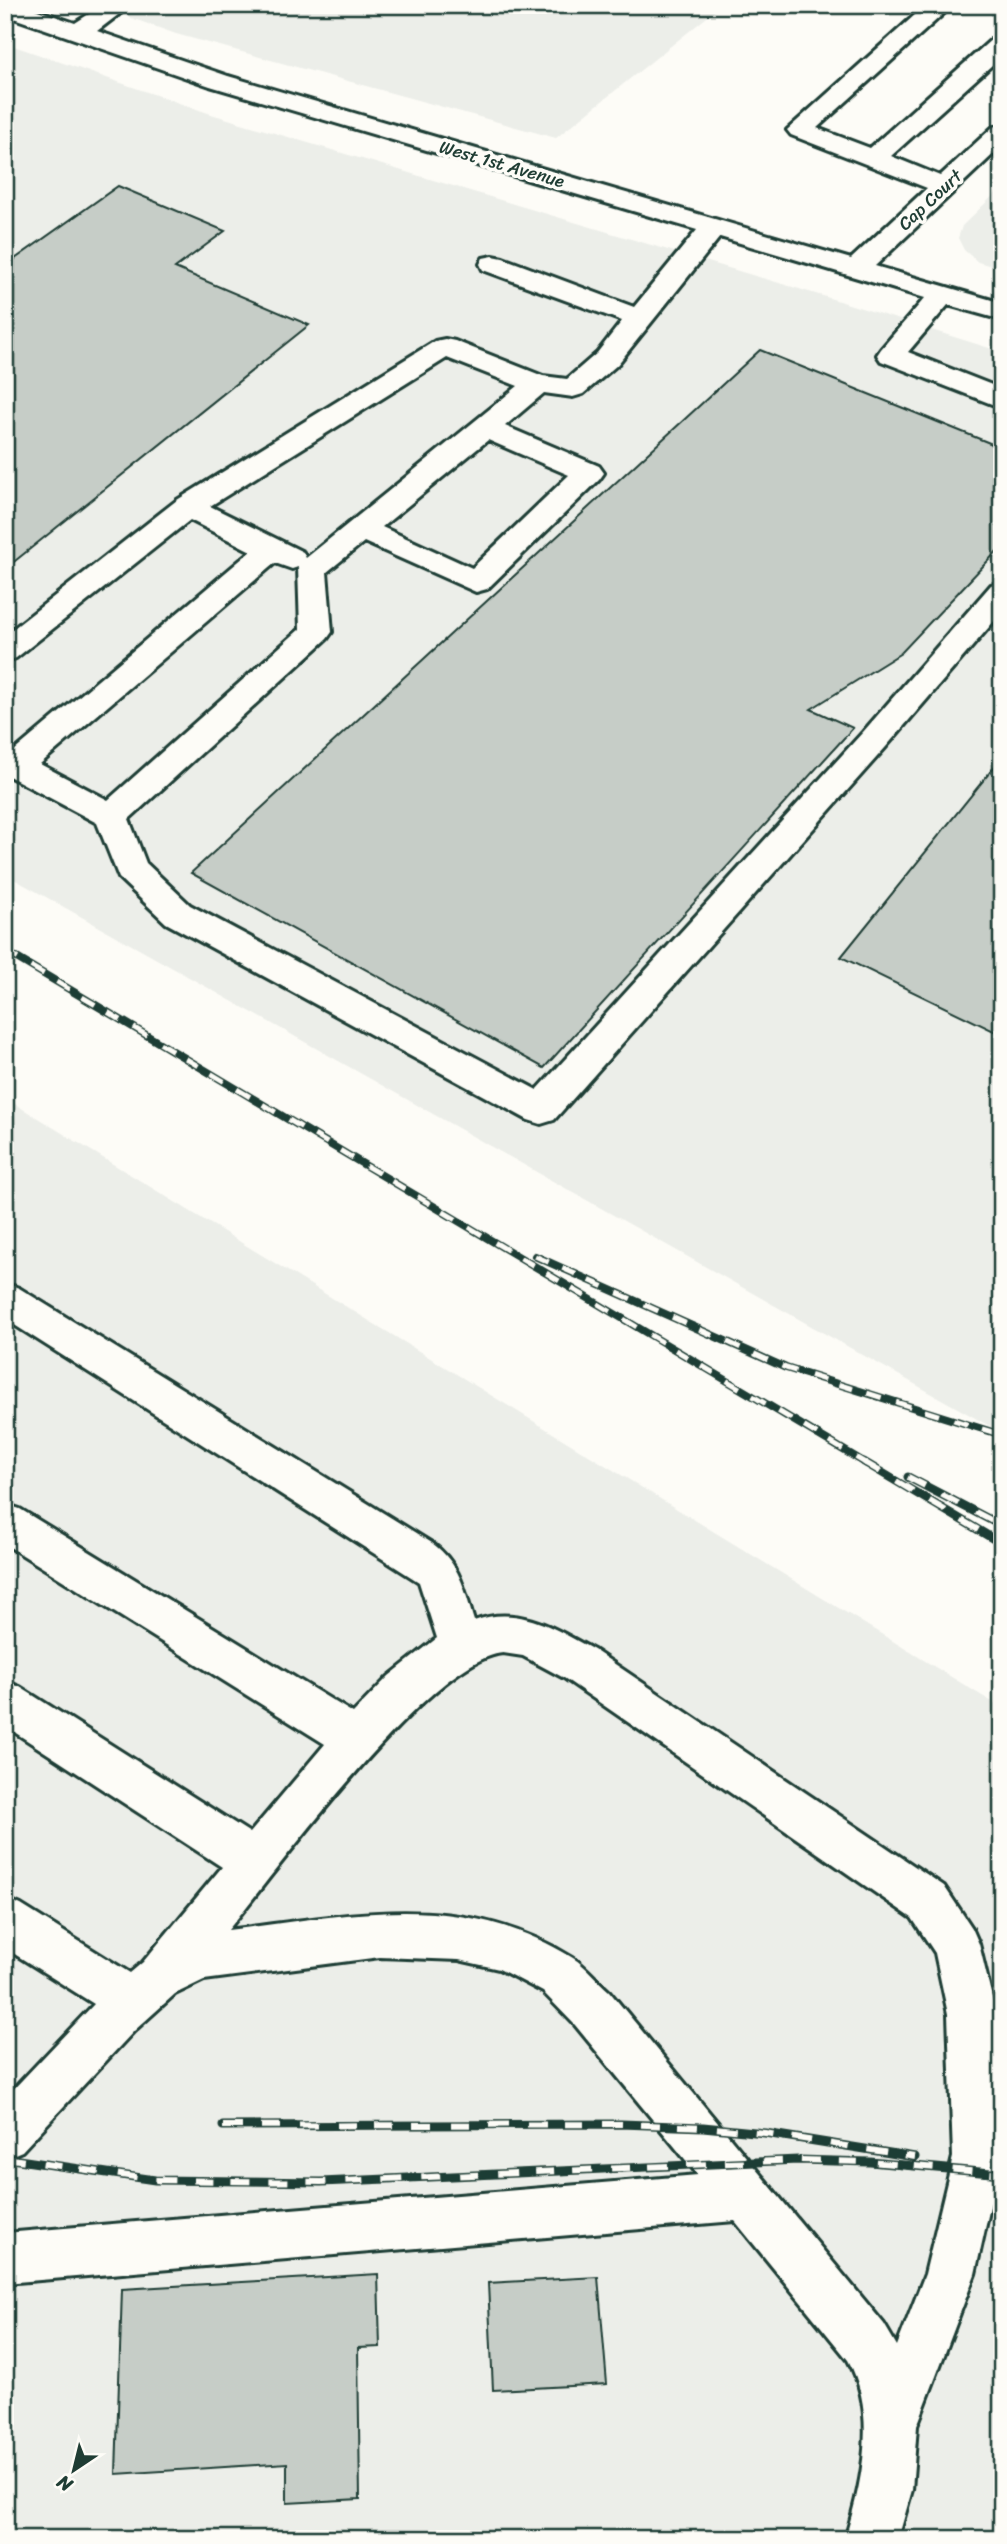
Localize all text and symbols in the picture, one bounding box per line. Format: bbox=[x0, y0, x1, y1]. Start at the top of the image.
street label: West 1st Avenue bbox=[436, 131, 569, 197]
street label: Cap Court bbox=[890, 161, 970, 239]
north arrow bbox=[38, 2436, 108, 2506]
text: N bbox=[49, 2466, 80, 2501]

